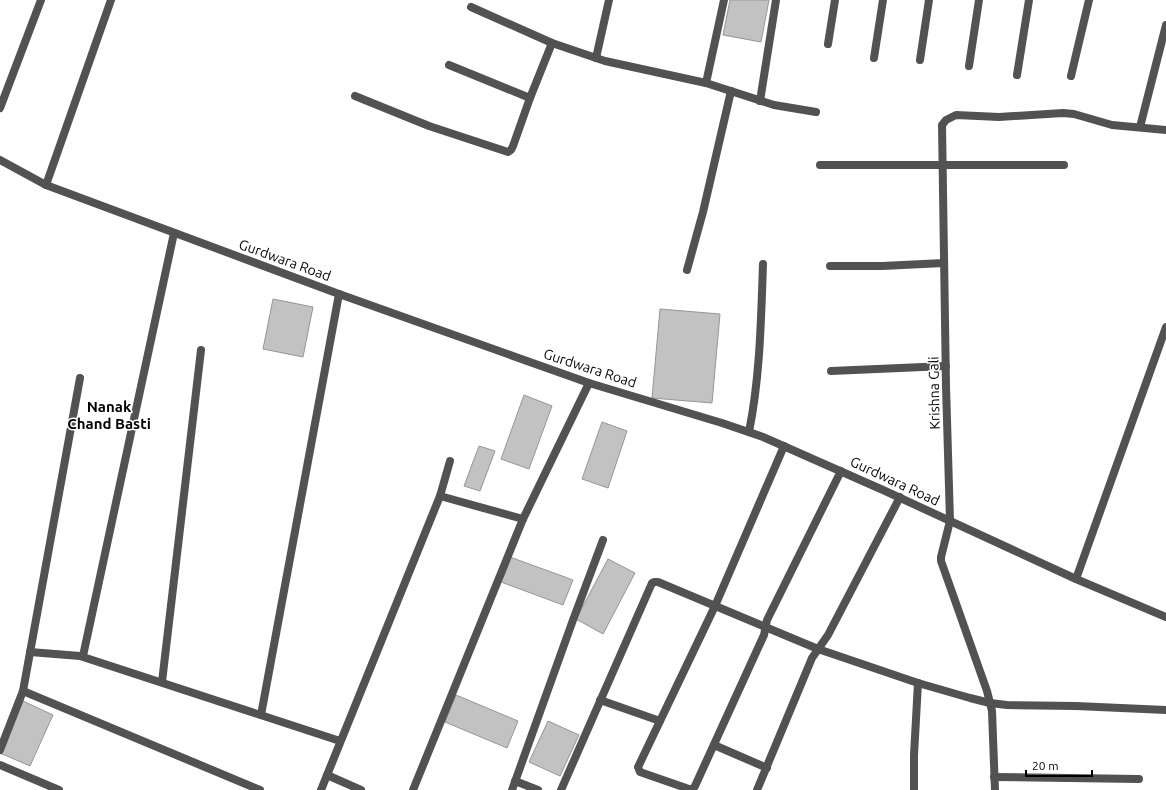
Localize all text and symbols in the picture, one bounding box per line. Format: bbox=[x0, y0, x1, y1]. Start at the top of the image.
street label: Gurdwara Road bbox=[237, 236, 333, 284]
street label: Gurdwara Road bbox=[542, 345, 638, 391]
street label: Krishna Gali bbox=[925, 356, 943, 430]
district label: Nanak Chand Basti bbox=[67, 398, 151, 432]
street label: Gurdwara Road bbox=[848, 453, 942, 509]
scale bar bbox=[1026, 752, 1092, 778]
text: 20 m bbox=[1032, 759, 1059, 772]

